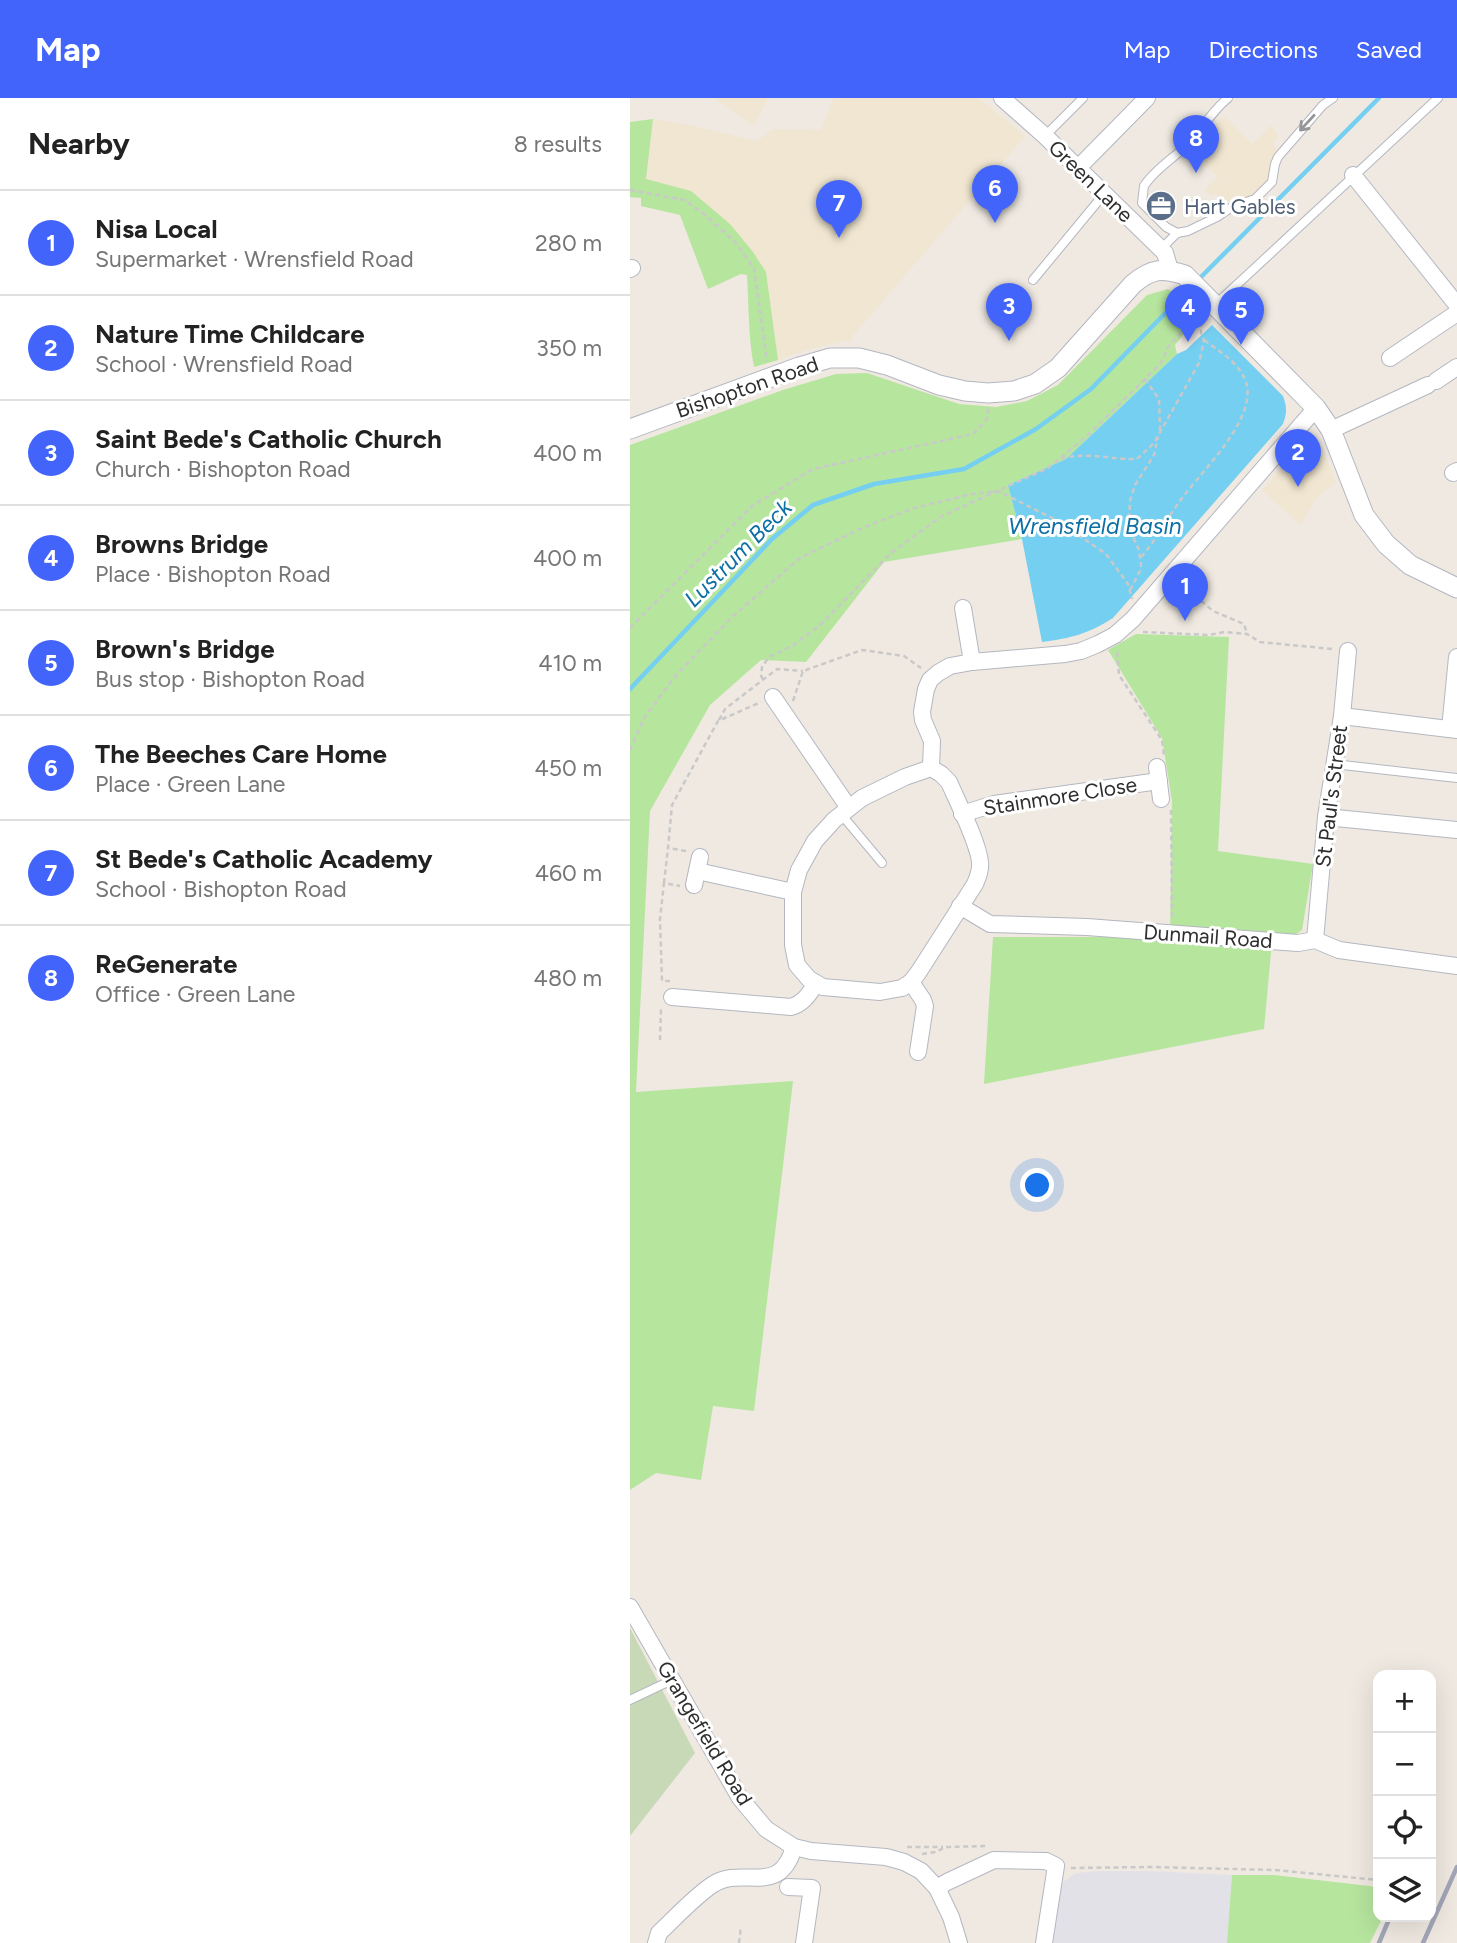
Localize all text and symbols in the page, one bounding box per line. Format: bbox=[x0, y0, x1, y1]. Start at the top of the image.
text: Map bbox=[35, 30, 101, 69]
text: Map bbox=[1124, 35, 1170, 64]
text: Directions bbox=[1208, 35, 1318, 64]
text: Saved bbox=[1356, 35, 1422, 64]
one-way arrow bbox=[1299, 114, 1315, 132]
pin: 8 bbox=[1173, 115, 1219, 173]
text: Nearby bbox=[28, 125, 130, 162]
text: 8 results bbox=[514, 130, 602, 158]
street label: Green Lane bbox=[1044, 135, 1138, 227]
pin: 6 bbox=[972, 165, 1018, 223]
pin: 7 bbox=[816, 180, 862, 238]
office icon: Hart Gables bbox=[1144, 189, 1178, 223]
place label: Hart Gables bbox=[1184, 194, 1296, 219]
text: Nisa Local bbox=[95, 213, 218, 245]
text: 1 bbox=[46, 229, 56, 257]
text: 280 m bbox=[535, 229, 602, 257]
text: Supermarket · Wrensfield Road bbox=[95, 245, 414, 273]
pin: 3 bbox=[986, 283, 1032, 341]
pin: 4 bbox=[1165, 284, 1211, 342]
pin: 5 bbox=[1218, 287, 1264, 345]
text: Nature Time Childcare bbox=[95, 318, 365, 350]
text: 2 bbox=[44, 334, 58, 362]
text: 350 m bbox=[536, 334, 602, 362]
text: School · Wrensfield Road bbox=[95, 350, 353, 378]
street label: Bishopton Road bbox=[672, 351, 822, 423]
text: Saint Bede's Catholic Church bbox=[95, 423, 442, 455]
pin: 2 bbox=[1275, 429, 1321, 487]
text: 3 bbox=[45, 439, 57, 467]
text: 400 m bbox=[533, 439, 602, 467]
text: Church · Bishopton Road bbox=[95, 455, 351, 483]
water label: Lustrum Beck bbox=[678, 493, 798, 613]
water label: Wrensfield Basin bbox=[1008, 512, 1182, 540]
text: Browns Bridge bbox=[95, 528, 268, 560]
text: 4 bbox=[44, 544, 58, 572]
text: 400 m bbox=[533, 544, 602, 572]
text: Place · Bishopton Road bbox=[95, 560, 331, 588]
pin: 1 bbox=[1162, 563, 1208, 621]
text: Brown's Bridge bbox=[95, 633, 275, 665]
text: 5 bbox=[44, 649, 58, 677]
text: 410 m bbox=[538, 649, 602, 677]
text: Bus stop · Bishopton Road bbox=[95, 665, 365, 693]
street label: St Paul's Street bbox=[1310, 723, 1352, 868]
text: The Beeches Care Home bbox=[95, 738, 387, 770]
text: 6 bbox=[44, 754, 58, 782]
text: 450 m bbox=[534, 754, 602, 782]
text: Place · Green Lane bbox=[95, 770, 285, 798]
street label: Stainmore Close bbox=[981, 772, 1139, 820]
text: St Bede's Catholic Academy bbox=[95, 843, 432, 875]
text: 7 bbox=[45, 859, 57, 887]
text: 460 m bbox=[535, 859, 602, 887]
text: School · Bishopton Road bbox=[95, 875, 347, 903]
street label: Dunmail Road bbox=[1143, 919, 1273, 953]
text: ReGenerate bbox=[95, 948, 237, 980]
text: 8 bbox=[44, 964, 58, 992]
text: 480 m bbox=[534, 964, 602, 992]
text: Office · Green Lane bbox=[95, 980, 295, 1008]
your location bbox=[1020, 1168, 1054, 1202]
street label: Grangefield Road bbox=[652, 1656, 758, 1810]
map controls bbox=[1373, 1670, 1436, 1922]
button: + bbox=[1373, 1670, 1436, 1733]
button: − bbox=[1373, 1733, 1436, 1796]
button: locate bbox=[1373, 1796, 1436, 1859]
button: layers bbox=[1373, 1859, 1436, 1922]

